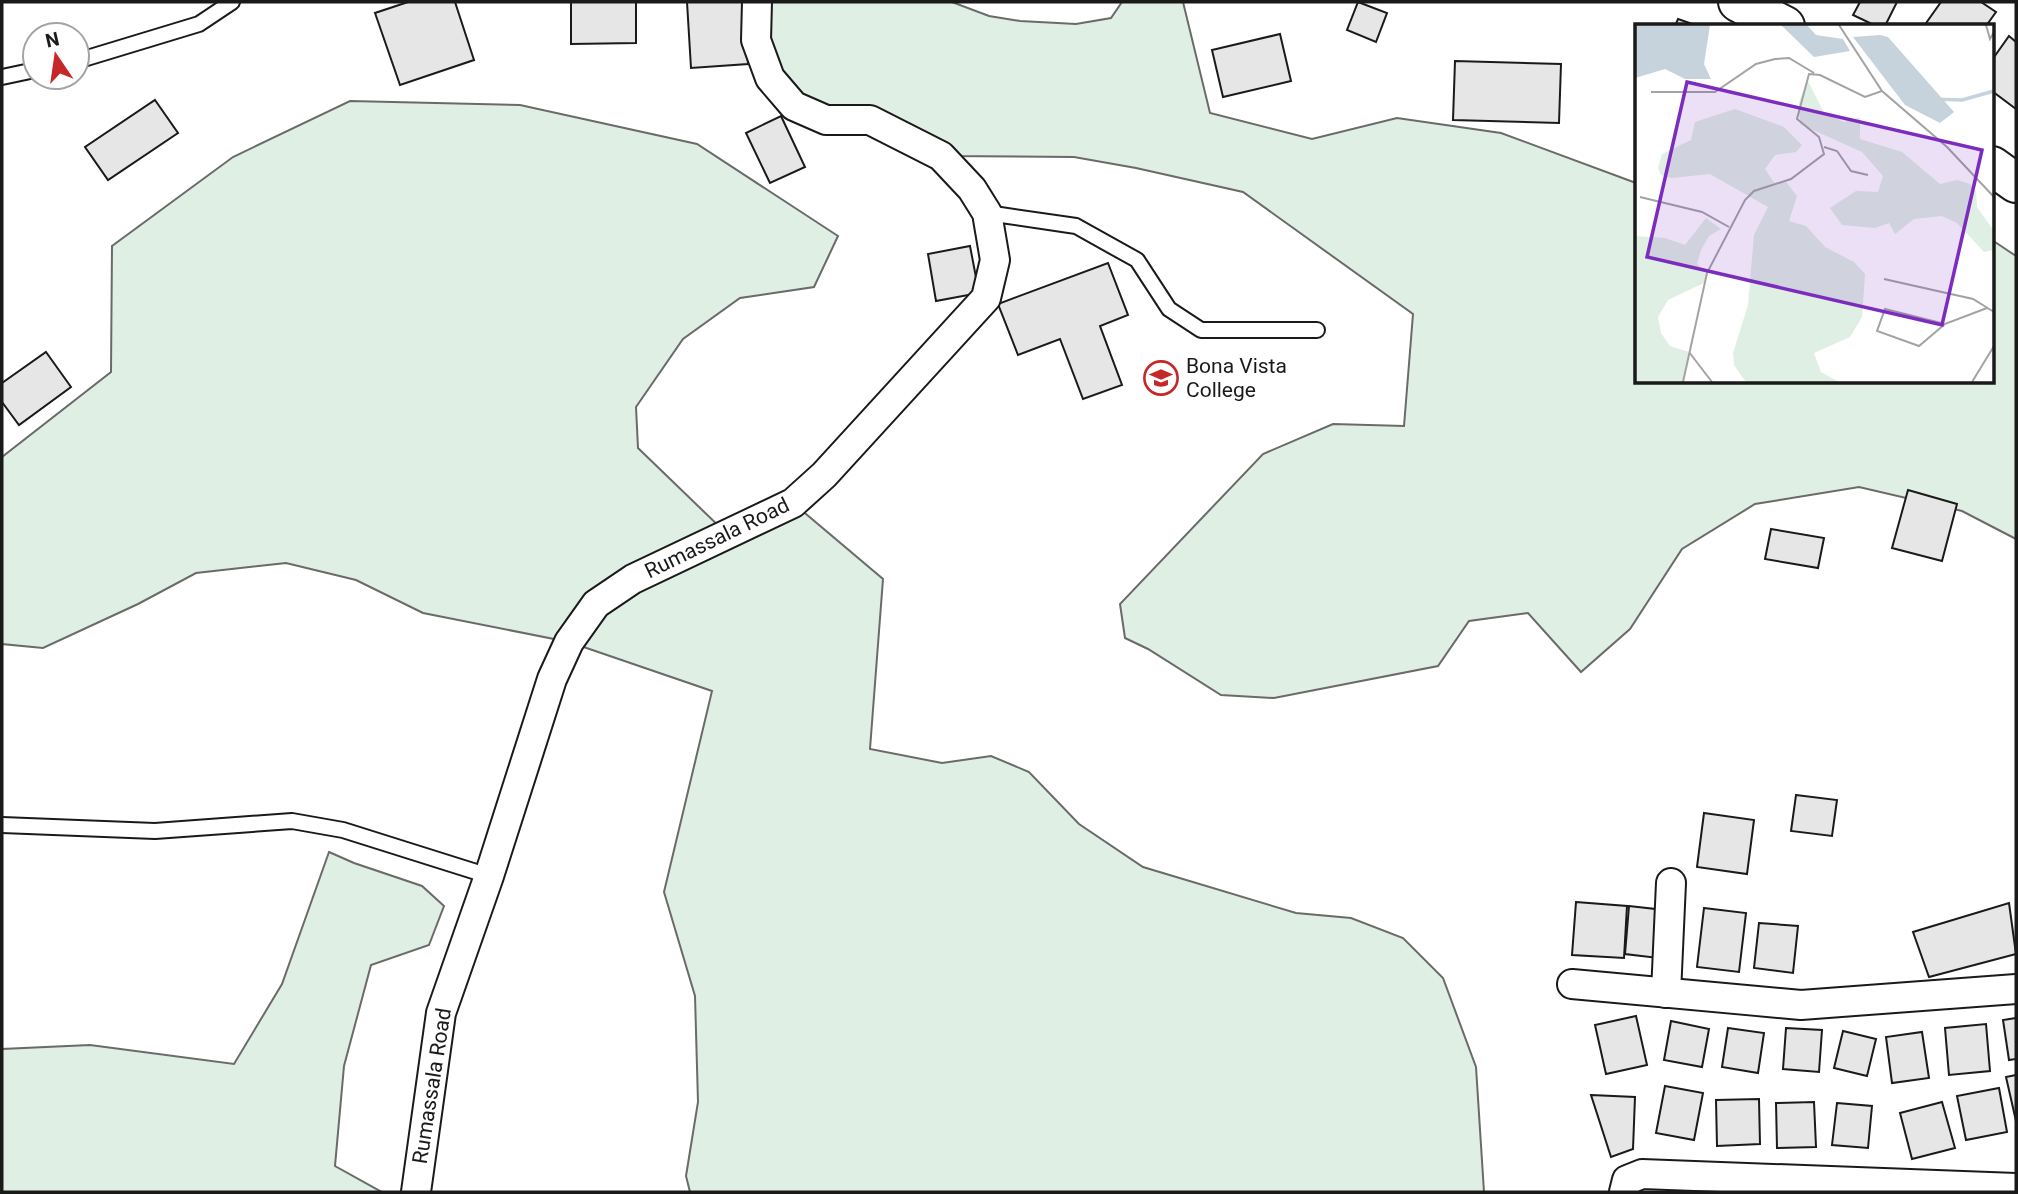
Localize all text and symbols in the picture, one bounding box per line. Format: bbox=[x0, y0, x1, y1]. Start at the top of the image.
north arrow bbox=[21, 21, 91, 91]
inset map bbox=[1635, 24, 1994, 383]
text: N bbox=[43, 27, 61, 53]
place label: Bona Vista College bbox=[1186, 354, 1287, 402]
school or university icon: Bona Vista College bbox=[1142, 359, 1180, 397]
street label: Rumassala Road bbox=[641, 493, 793, 583]
street label: Rumassala Road bbox=[408, 1006, 456, 1166]

